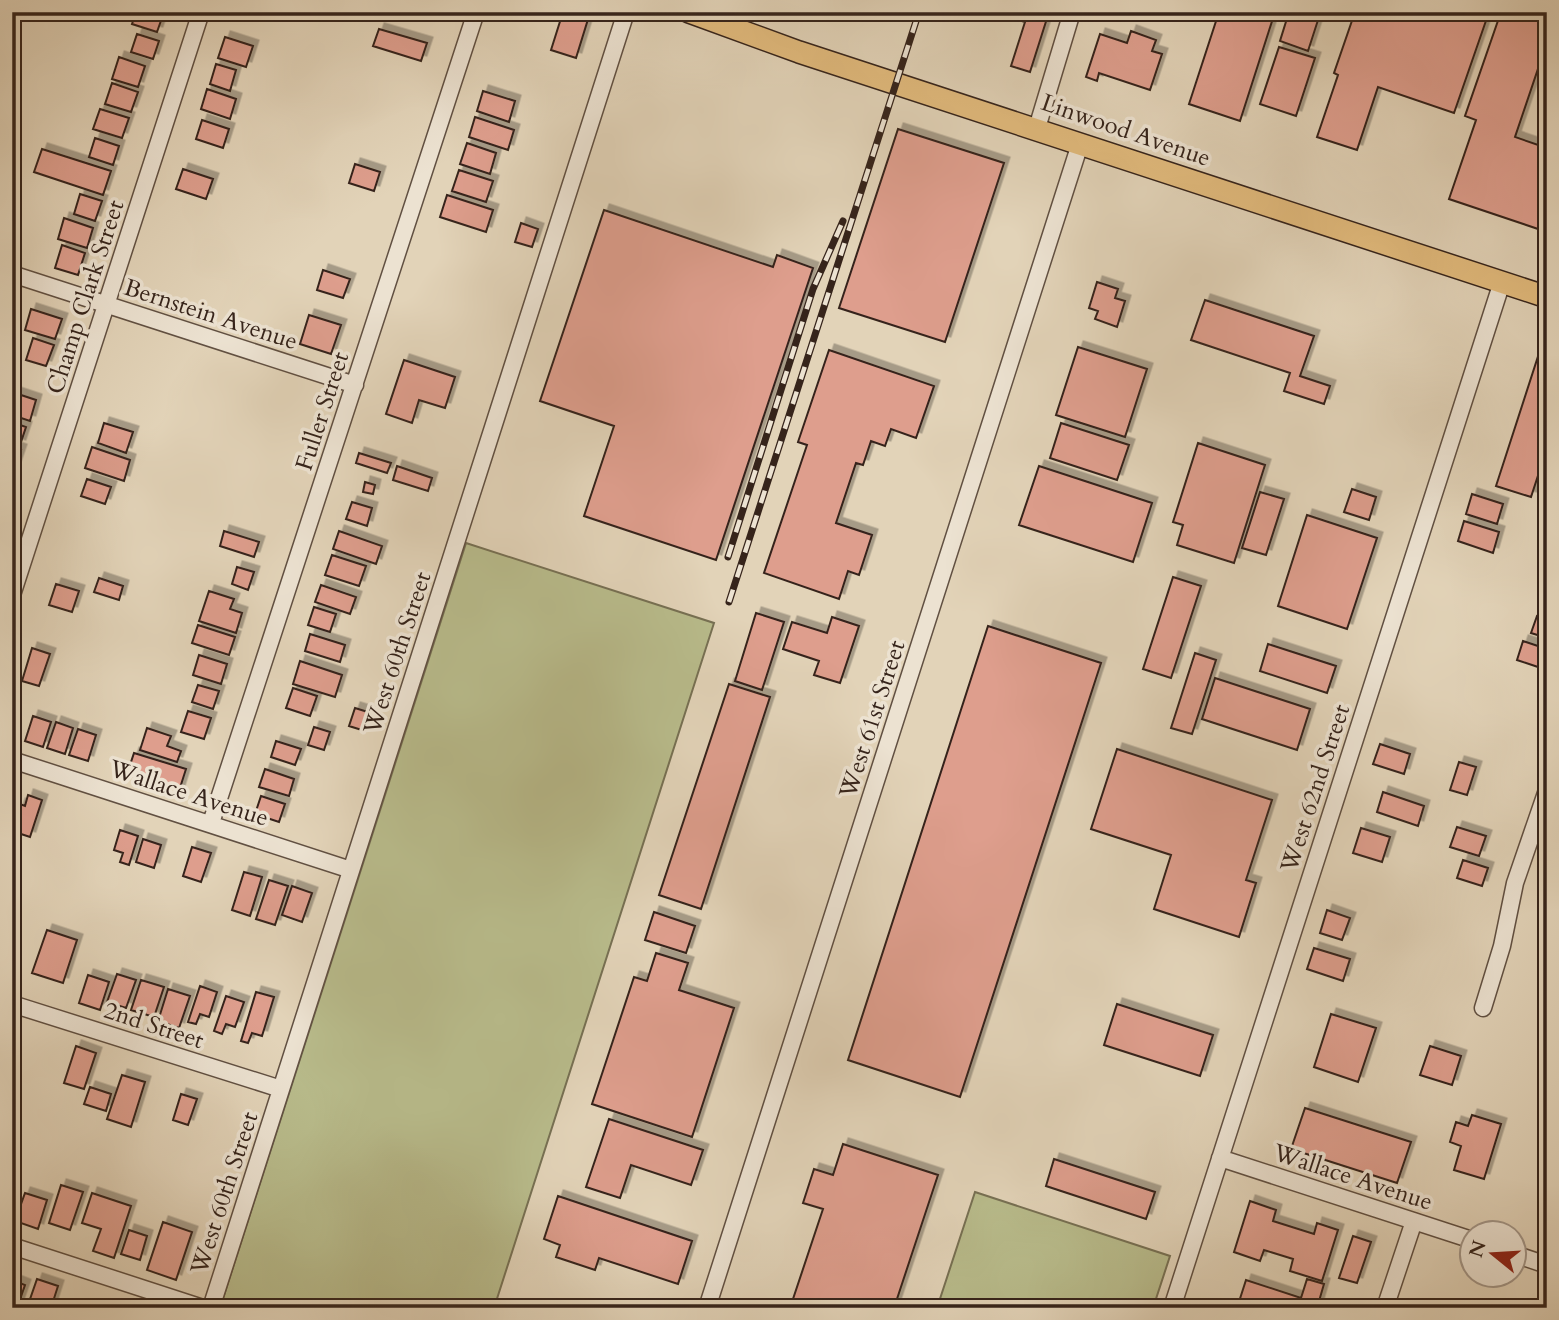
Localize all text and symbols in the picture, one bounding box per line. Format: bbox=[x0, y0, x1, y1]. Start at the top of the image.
street label: Linwood Avenue bbox=[1037, 86, 1215, 175]
street label: Champ Clark Street bbox=[39, 196, 133, 398]
street label: Bernstein Avenue bbox=[120, 271, 302, 358]
street label: Fuller Street bbox=[288, 347, 357, 475]
street label: West 60th Street bbox=[355, 567, 439, 740]
street label: West 61st Street bbox=[831, 636, 914, 803]
street label: West 62nd Street bbox=[1272, 700, 1358, 877]
street label: Wallace Avenue bbox=[104, 752, 273, 835]
street label: 2nd Street bbox=[100, 994, 208, 1057]
street label: West 60th Street bbox=[182, 1107, 266, 1280]
street label: Wallace Avenue bbox=[1268, 1136, 1437, 1219]
north arrow bbox=[1458, 1218, 1528, 1288]
text: N bbox=[1463, 1237, 1493, 1261]

